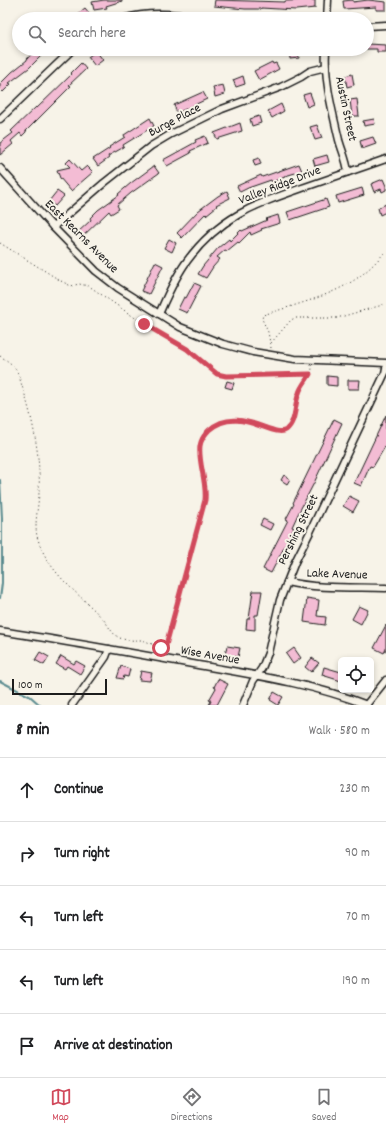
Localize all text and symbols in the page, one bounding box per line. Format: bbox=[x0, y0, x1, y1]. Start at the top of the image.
search box bbox=[12, 12, 374, 56]
icon: search bbox=[26, 23, 48, 45]
text: Search here bbox=[58, 23, 126, 45]
street label: Austin Street bbox=[329, 75, 361, 143]
street label: Burge Place bbox=[145, 99, 205, 143]
street label: Valley Ridge Drive bbox=[236, 161, 324, 210]
street label: East Kearns Avenue bbox=[40, 196, 123, 279]
route end bbox=[135, 315, 153, 333]
street label: Pershing Street bbox=[274, 491, 324, 569]
street label: Lake Avenue bbox=[306, 564, 368, 586]
route start bbox=[152, 639, 170, 657]
street label: Wise Avenue bbox=[179, 641, 241, 671]
map controls bbox=[338, 657, 374, 693]
button: locate bbox=[338, 657, 374, 693]
scale bar bbox=[12, 677, 107, 696]
text: 100 m bbox=[18, 678, 42, 694]
text: 8 min bbox=[16, 719, 49, 743]
text: Walk · 580 m bbox=[309, 722, 370, 741]
icon: ahead bbox=[16, 779, 38, 801]
text: Continue bbox=[54, 779, 103, 801]
text: 230 m bbox=[340, 780, 370, 799]
icon: right bbox=[16, 843, 38, 865]
text: Turn right bbox=[54, 843, 110, 865]
text: 90 m bbox=[345, 844, 370, 863]
icon: left bbox=[16, 907, 38, 929]
text: Turn left bbox=[54, 907, 103, 929]
text: 70 m bbox=[346, 908, 370, 927]
icon: left bbox=[16, 971, 38, 993]
text: Turn left bbox=[54, 971, 103, 993]
text: 190 m bbox=[342, 972, 370, 991]
icon: arrive bbox=[16, 1035, 38, 1057]
text: Arrive at destination bbox=[54, 1035, 172, 1057]
tab: Map bbox=[50, 1086, 72, 1126]
tab: Directions bbox=[171, 1086, 213, 1126]
tab: Saved bbox=[312, 1086, 336, 1126]

